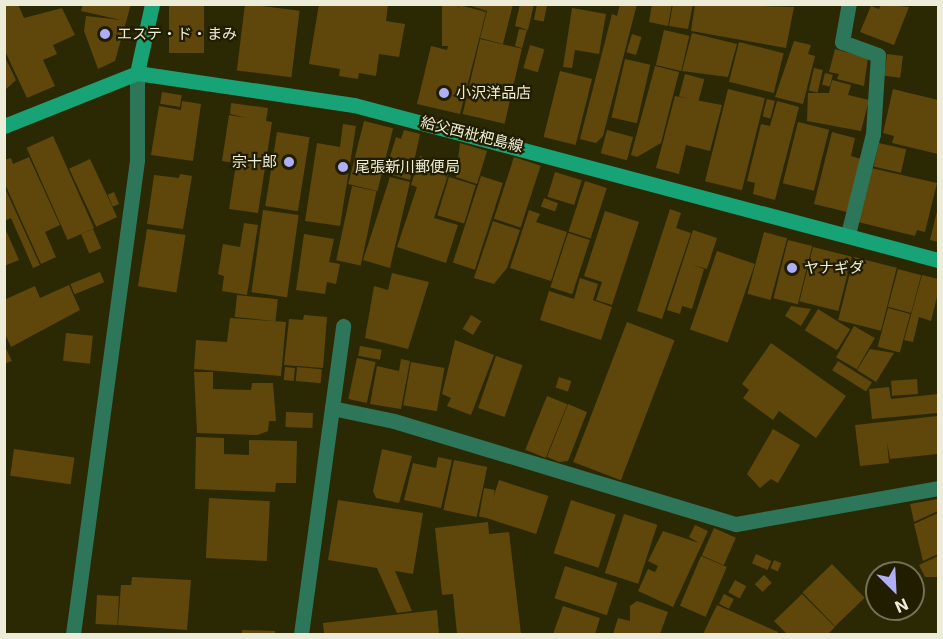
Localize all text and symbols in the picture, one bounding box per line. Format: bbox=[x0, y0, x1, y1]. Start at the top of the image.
place label: エステ・ド・まみ bbox=[117, 25, 237, 43]
marker: エステ・ド・まみ bbox=[98, 27, 112, 41]
place label: 小沢洋品店 bbox=[456, 84, 531, 102]
marker: 小沢洋品店 bbox=[437, 86, 451, 100]
street label: 給父西枇杷島線 bbox=[419, 113, 525, 155]
place label: 宗十郎 bbox=[232, 153, 277, 171]
marker: 宗十郎 bbox=[282, 155, 296, 169]
place label: 尾張新川郵便局 bbox=[355, 158, 460, 176]
marker: 尾張新川郵便局 bbox=[336, 160, 350, 174]
place label: ヤナギダ bbox=[804, 259, 864, 277]
marker: ヤナギダ bbox=[785, 261, 799, 275]
north arrow bbox=[865, 561, 925, 621]
text: N bbox=[892, 594, 911, 617]

